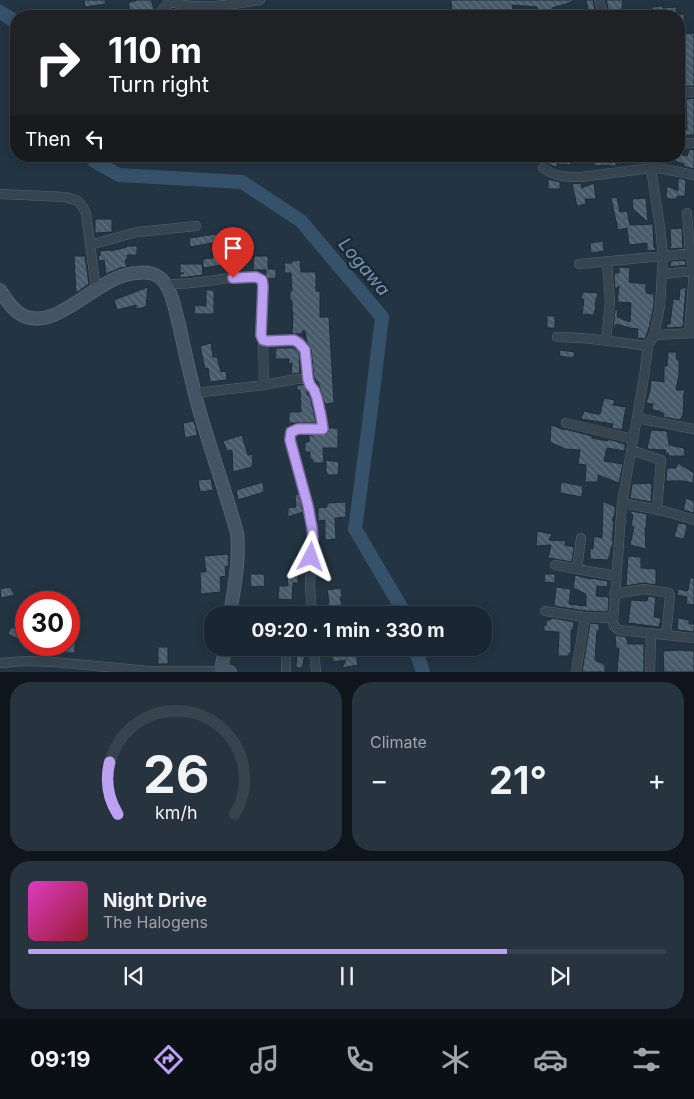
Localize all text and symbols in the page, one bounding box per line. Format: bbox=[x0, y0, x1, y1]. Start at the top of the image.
text: 110 m bbox=[108, 29, 202, 71]
icon: right bbox=[25, 30, 90, 95]
text: Turn right bbox=[108, 71, 209, 97]
icon: left bbox=[81, 125, 109, 153]
text: Then bbox=[25, 128, 71, 151]
pin bbox=[212, 227, 254, 278]
icon: arrive bbox=[219, 234, 247, 262]
water label: Logawa bbox=[334, 234, 394, 300]
position arrow bbox=[284, 530, 336, 582]
speed limit sign: 30 bbox=[15, 591, 80, 656]
text: 09:20 · 1 min · 330 m bbox=[251, 619, 445, 642]
text: Climate bbox=[370, 732, 427, 752]
text: 26 bbox=[143, 743, 209, 806]
text: 21° bbox=[489, 757, 547, 803]
text: − bbox=[370, 763, 389, 797]
text: + bbox=[647, 763, 666, 797]
text: km/h bbox=[155, 802, 197, 823]
text: Night Drive bbox=[103, 889, 207, 912]
text: The Halogens bbox=[103, 912, 208, 932]
icon: previous bbox=[120, 962, 148, 990]
icon: pause bbox=[333, 962, 361, 990]
icon: next bbox=[546, 962, 574, 990]
icon: directions bbox=[151, 1042, 186, 1077]
icon: music bbox=[247, 1042, 282, 1077]
icon: phone bbox=[342, 1042, 377, 1077]
icon: climate bbox=[438, 1042, 473, 1077]
icon: car bbox=[533, 1042, 568, 1077]
icon: filters bbox=[629, 1042, 664, 1077]
text: 09:19 bbox=[30, 1046, 91, 1072]

